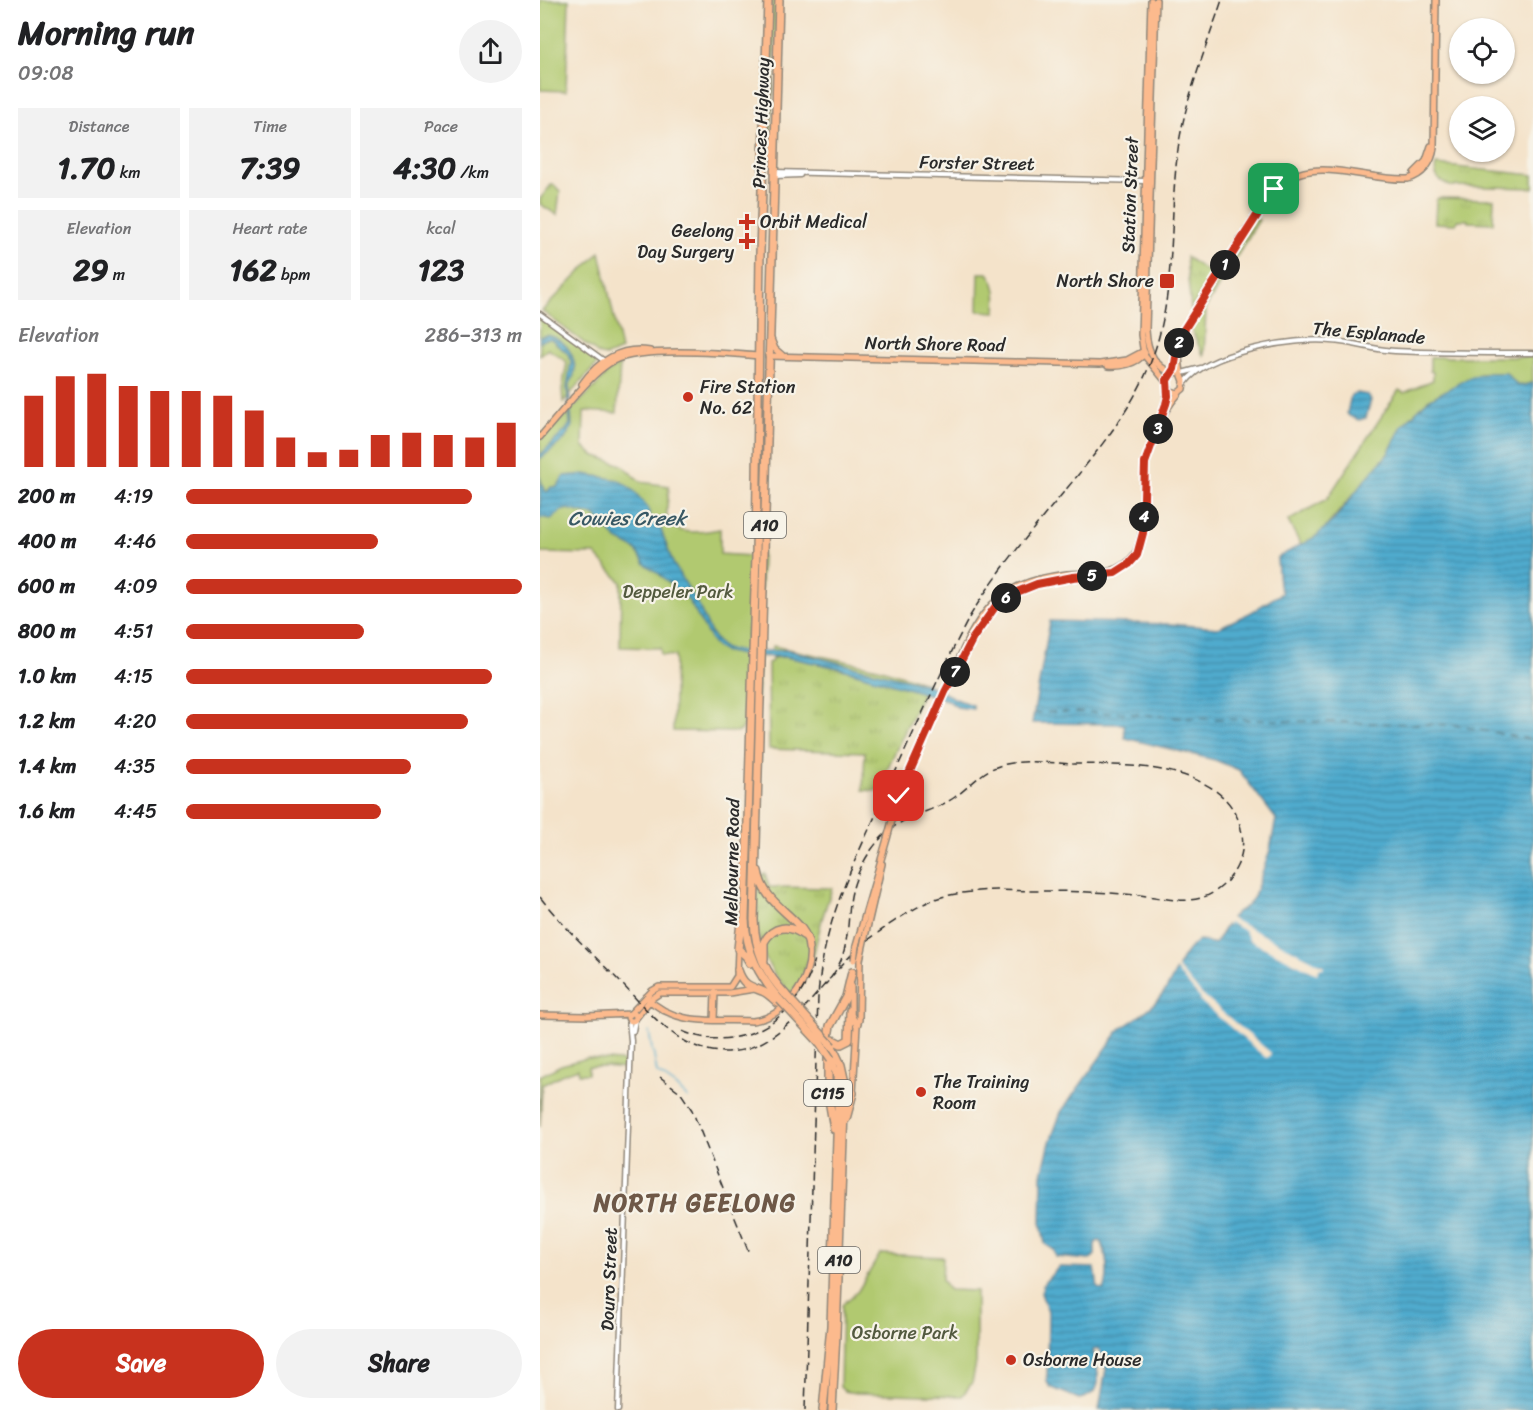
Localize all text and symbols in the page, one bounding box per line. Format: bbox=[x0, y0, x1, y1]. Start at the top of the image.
text: Morning run bbox=[18, 4, 194, 62]
map controls bbox=[1449, 18, 1515, 162]
button: locate bbox=[1449, 18, 1515, 84]
button: share bbox=[459, 20, 522, 83]
text: 09:08 bbox=[18, 56, 74, 91]
street label: Princes Highway bbox=[743, 56, 779, 189]
button: layers bbox=[1449, 96, 1515, 162]
text: Distance bbox=[69, 112, 129, 141]
text: Time bbox=[253, 112, 287, 141]
text: Pace bbox=[424, 112, 458, 141]
street label: Station Street bbox=[1112, 135, 1148, 254]
text: 1.70 bbox=[58, 141, 116, 195]
text: 7:39 bbox=[239, 141, 301, 195]
text: 4:30 bbox=[393, 141, 456, 195]
street label: Forster Street bbox=[919, 146, 1035, 180]
text: km bbox=[116, 158, 140, 187]
text: /km bbox=[456, 158, 489, 187]
pin bbox=[1248, 163, 1299, 214]
icon: arrive bbox=[1257, 172, 1290, 205]
place label: Orbit Medical bbox=[760, 206, 868, 238]
marker: Orbit Medical bbox=[738, 213, 756, 231]
text: Elevation bbox=[67, 214, 131, 243]
text: Heart rate bbox=[232, 214, 308, 243]
text: kcal bbox=[426, 214, 456, 243]
place label: Geelong Day Surgery bbox=[637, 215, 735, 268]
marker: Geelong Day Surgery bbox=[738, 232, 756, 250]
text: 29 bbox=[73, 243, 109, 297]
text: 162 bbox=[230, 243, 277, 297]
text: 123 bbox=[418, 243, 464, 297]
pin: 1 bbox=[1210, 250, 1240, 280]
text: 1 bbox=[1222, 250, 1228, 279]
text: m bbox=[109, 260, 125, 289]
text: bpm bbox=[277, 260, 310, 289]
place label: North Shore bbox=[1057, 265, 1154, 297]
marker: North Shore bbox=[1158, 272, 1176, 290]
street label: The Esplanade bbox=[1311, 312, 1427, 354]
text: Elevation bbox=[18, 318, 99, 353]
text: 286–313 m bbox=[425, 318, 522, 353]
street label: North Shore Road bbox=[865, 327, 1007, 361]
pin: 2 bbox=[1164, 328, 1194, 358]
text: 2 bbox=[1174, 328, 1184, 357]
place label: Fire Station No. 62 bbox=[700, 371, 796, 424]
marker: Fire Station No. 62 bbox=[681, 390, 695, 404]
pin: 3 bbox=[1143, 414, 1173, 444]
text: 3 bbox=[1154, 414, 1162, 443]
text: 200 m bbox=[18, 479, 75, 514]
text: 4:19 bbox=[114, 479, 153, 514]
water label: Cowies Creek bbox=[568, 501, 688, 536]
pin: 4 bbox=[1129, 502, 1159, 532]
text: 4 bbox=[1139, 502, 1149, 531]
road number: A10 bbox=[744, 512, 786, 538]
text: 400 m bbox=[18, 524, 76, 559]
text: 4:46 bbox=[114, 524, 156, 559]
pin: 5 bbox=[1077, 561, 1107, 591]
text: 5 bbox=[1087, 561, 1097, 590]
text: 600 m bbox=[18, 569, 75, 604]
text: 4:09 bbox=[114, 569, 157, 604]
park label: Deppeler Park bbox=[622, 576, 734, 608]
pin: 6 bbox=[991, 583, 1021, 613]
text: 6 bbox=[1001, 583, 1011, 612]
text: 800 m bbox=[18, 614, 76, 649]
text: 4:51 bbox=[114, 614, 153, 649]
pin: 7 bbox=[940, 657, 970, 687]
text: 7 bbox=[950, 657, 960, 686]
text: 1.0 km bbox=[18, 659, 76, 694]
text: 4:15 bbox=[114, 659, 153, 694]
text: 1.2 km bbox=[18, 704, 75, 739]
text: 4:20 bbox=[114, 704, 157, 739]
text: 1.4 km bbox=[18, 749, 76, 784]
text: 4:35 bbox=[114, 749, 156, 784]
pin bbox=[873, 770, 924, 821]
icon: check bbox=[882, 779, 915, 812]
text: 1.6 km bbox=[18, 794, 75, 829]
text: 4:45 bbox=[114, 794, 157, 829]
street label: Melbourne Road bbox=[715, 797, 749, 926]
place label: The Training Room bbox=[933, 1066, 1029, 1119]
road number: C115 bbox=[804, 1080, 852, 1106]
marker: The Training Room bbox=[914, 1085, 928, 1099]
district label: NORTH GEELONG bbox=[593, 1182, 796, 1224]
street label: Douro Street bbox=[591, 1227, 627, 1331]
road number: A10 bbox=[818, 1247, 860, 1273]
park label: Osborne Park bbox=[852, 1317, 958, 1349]
button: Save bbox=[18, 1329, 264, 1398]
button: Share bbox=[276, 1329, 522, 1398]
place label: Osborne House bbox=[1023, 1344, 1142, 1376]
marker: Osborne House bbox=[1004, 1353, 1018, 1367]

